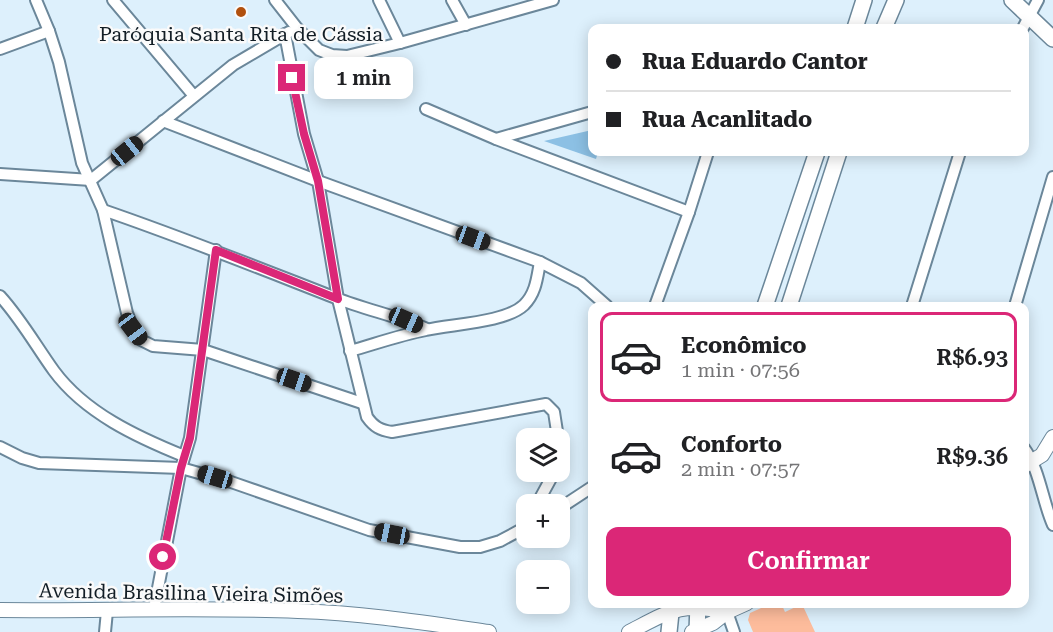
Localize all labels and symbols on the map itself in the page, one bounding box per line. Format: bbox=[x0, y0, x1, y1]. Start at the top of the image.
marker: Paróquia Santa Rita de Cássia bbox=[234, 5, 248, 19]
place label: Paróquia Santa Rita de Cássia bbox=[99, 22, 383, 46]
callout: 1 min bbox=[313, 57, 412, 99]
route end bbox=[278, 64, 305, 91]
car bbox=[107, 133, 147, 169]
car bbox=[453, 223, 493, 253]
car bbox=[386, 304, 426, 336]
car bbox=[115, 309, 151, 349]
car bbox=[274, 366, 314, 394]
car bbox=[195, 463, 235, 491]
car bbox=[373, 522, 411, 546]
route start bbox=[149, 543, 176, 570]
street label: Avenida Brasilina Vieira Simões bbox=[39, 578, 343, 608]

